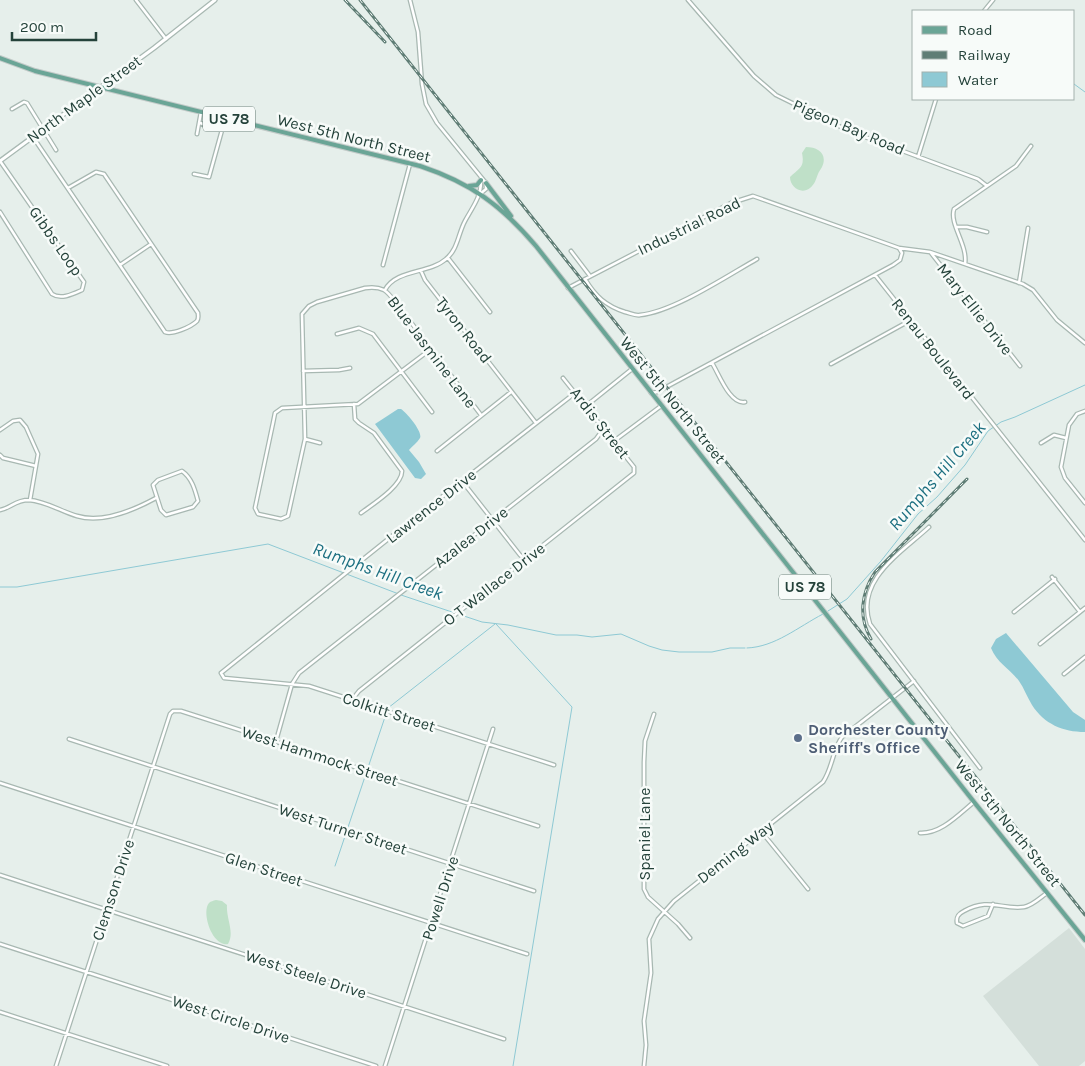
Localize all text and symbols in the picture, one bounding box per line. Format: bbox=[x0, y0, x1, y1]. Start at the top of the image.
scale bar bbox=[12, 10, 96, 42]
legend bbox=[912, 10, 1075, 100]
text: 200 m bbox=[20, 18, 64, 36]
text: Road bbox=[958, 21, 993, 39]
text: Railway bbox=[958, 46, 1010, 64]
street label: North Maple Street bbox=[23, 51, 145, 147]
text: Water bbox=[958, 71, 999, 89]
street label: Pigeon Bay Road bbox=[790, 95, 908, 159]
road number: US 78 bbox=[203, 106, 255, 132]
street label: West 5th North Street bbox=[275, 110, 433, 166]
street label: Industrial Road bbox=[634, 193, 744, 259]
street label: Gibbs Loop bbox=[25, 203, 87, 279]
street label: Mary Ellie Drive bbox=[933, 259, 1017, 359]
street label: Blue Jasmine Lane bbox=[384, 292, 480, 412]
street label: Tyron Road bbox=[432, 293, 496, 367]
street label: Renau Boulevard bbox=[888, 295, 978, 403]
street label: West 5th North Street bbox=[616, 333, 730, 467]
street label: Ardis Street bbox=[566, 384, 634, 462]
water label: Rumphs Hill Creek bbox=[884, 416, 991, 535]
street label: Lawrence Drive bbox=[382, 465, 480, 547]
street label: Azalea Drive bbox=[430, 502, 512, 572]
water label: Rumphs Hill Creek bbox=[310, 537, 447, 605]
street label: O T Wallace Drive bbox=[439, 538, 549, 630]
road number: US 78 bbox=[779, 574, 831, 600]
street label: Colkitt Street bbox=[340, 688, 438, 736]
place label: Dorchester County Sheriff's Office bbox=[808, 720, 948, 757]
street label: West Hammock Street bbox=[239, 722, 401, 790]
marker: Dorchester County Sheriff's Office bbox=[792, 732, 804, 744]
street label: West 5th North Street bbox=[951, 756, 1065, 890]
street label: Spaniel Lane bbox=[635, 788, 654, 880]
street label: West Turner Street bbox=[276, 799, 410, 859]
street label: Deming Way bbox=[693, 816, 777, 888]
street label: Clemson Drive bbox=[88, 837, 138, 943]
street label: Glen Street bbox=[223, 848, 305, 890]
street label: Powell Drive bbox=[417, 853, 463, 943]
street label: West Steele Drive bbox=[243, 945, 369, 1003]
street label: West Circle Drive bbox=[170, 991, 292, 1047]

